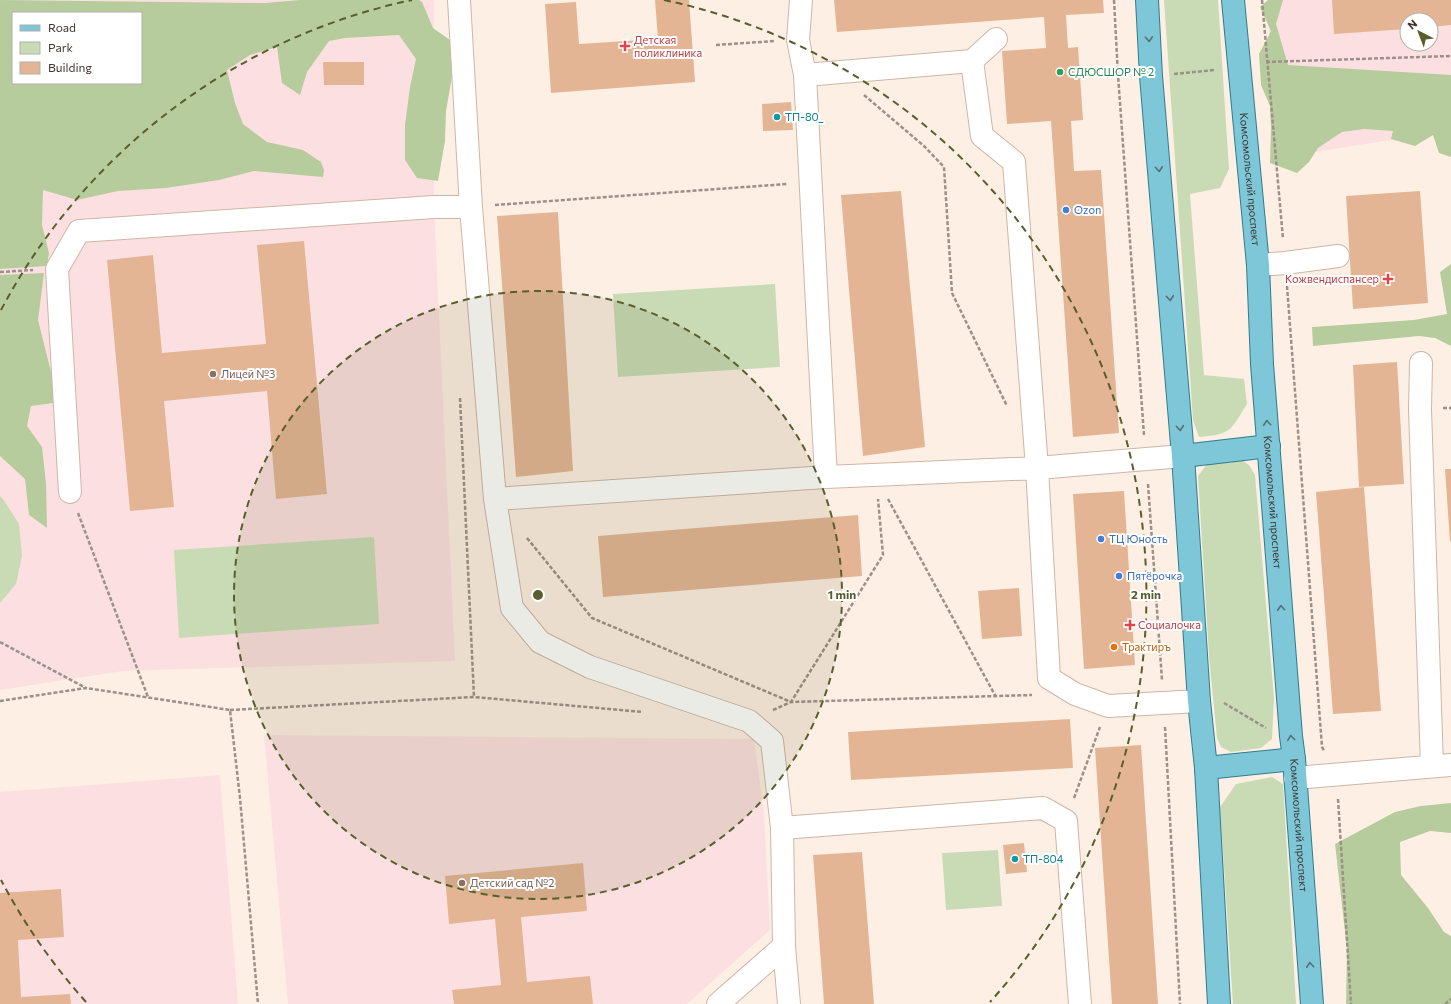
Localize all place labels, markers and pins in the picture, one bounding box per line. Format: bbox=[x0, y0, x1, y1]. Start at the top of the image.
place label: Детская поликлиника bbox=[634, 33, 702, 59]
marker: Детская поликлиника bbox=[619, 40, 631, 52]
place label: СДЮСШОР № 2 bbox=[1068, 65, 1154, 78]
marker: СДЮСШОР № 2 bbox=[1055, 67, 1065, 77]
place label: ТП-80_ bbox=[785, 110, 824, 123]
marker: ТП-80_ bbox=[772, 112, 782, 122]
place label: Ozon bbox=[1074, 203, 1101, 216]
marker: Ozon bbox=[1061, 205, 1071, 215]
place label: Кожвендиспансер bbox=[1285, 272, 1379, 285]
marker: Кожвендиспансер bbox=[1382, 273, 1394, 285]
place label: Лицей №3 bbox=[221, 367, 275, 380]
marker: Лицей №3 bbox=[208, 369, 218, 379]
place label: ТЦ Юность bbox=[1109, 532, 1168, 545]
marker: ТЦ Юность bbox=[1096, 534, 1106, 544]
place label: Пятёрочка bbox=[1127, 569, 1182, 582]
marker: Пятёрочка bbox=[1114, 571, 1124, 581]
centre of rings bbox=[531, 588, 545, 602]
place label: Социалочка bbox=[1138, 618, 1201, 631]
marker: Социалочка bbox=[1125, 620, 1135, 630]
place label: Трактиръ bbox=[1122, 640, 1171, 653]
marker: Трактиръ bbox=[1109, 642, 1119, 652]
place label: ТП-804 bbox=[1023, 852, 1064, 865]
marker: ТП-804 bbox=[1010, 854, 1020, 864]
place label: Детский сад №2 bbox=[470, 876, 554, 889]
marker: Детский сад №2 bbox=[457, 878, 467, 888]

